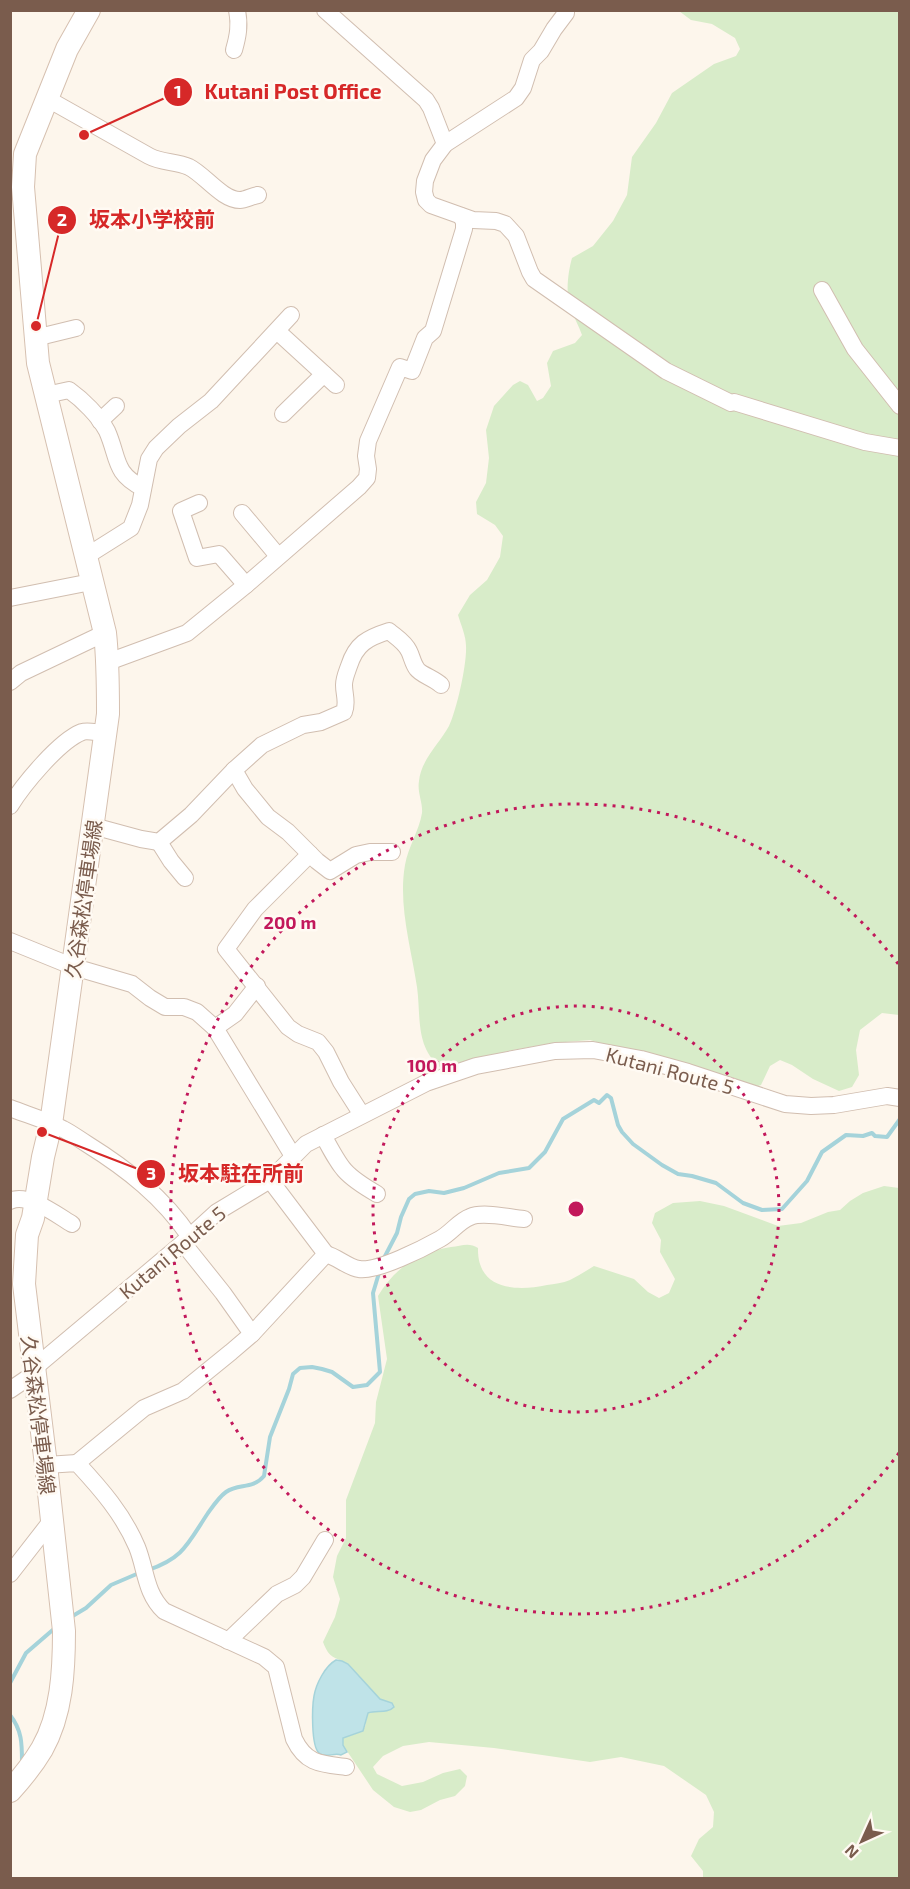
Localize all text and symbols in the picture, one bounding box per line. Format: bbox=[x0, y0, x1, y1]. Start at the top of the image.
callout: Kutani Post Office bbox=[163, 72, 394, 111]
text: Kutani Post Office bbox=[205, 78, 382, 103]
text: 1 bbox=[174, 80, 182, 102]
callout: 坂本小学校前 bbox=[47, 200, 227, 239]
text: 坂本小学校前 bbox=[89, 206, 215, 231]
text: 2 bbox=[57, 208, 67, 230]
street label: 久谷森松停車場線 bbox=[60, 818, 106, 980]
text: 200 m bbox=[264, 911, 316, 933]
street label: Kutani Route 5 bbox=[603, 1041, 737, 1099]
text: 100 m bbox=[407, 1054, 457, 1076]
callout: 坂本駐在所前 bbox=[136, 1154, 316, 1193]
text: 坂本駐在所前 bbox=[178, 1160, 304, 1185]
text: 3 bbox=[146, 1162, 156, 1184]
centre of rings bbox=[566, 1199, 586, 1219]
street label: Kutani Route 5 bbox=[114, 1201, 230, 1303]
street label: 久谷森松停車場線 bbox=[17, 1334, 61, 1496]
north arrow bbox=[832, 1811, 892, 1871]
text: N bbox=[840, 1841, 862, 1863]

